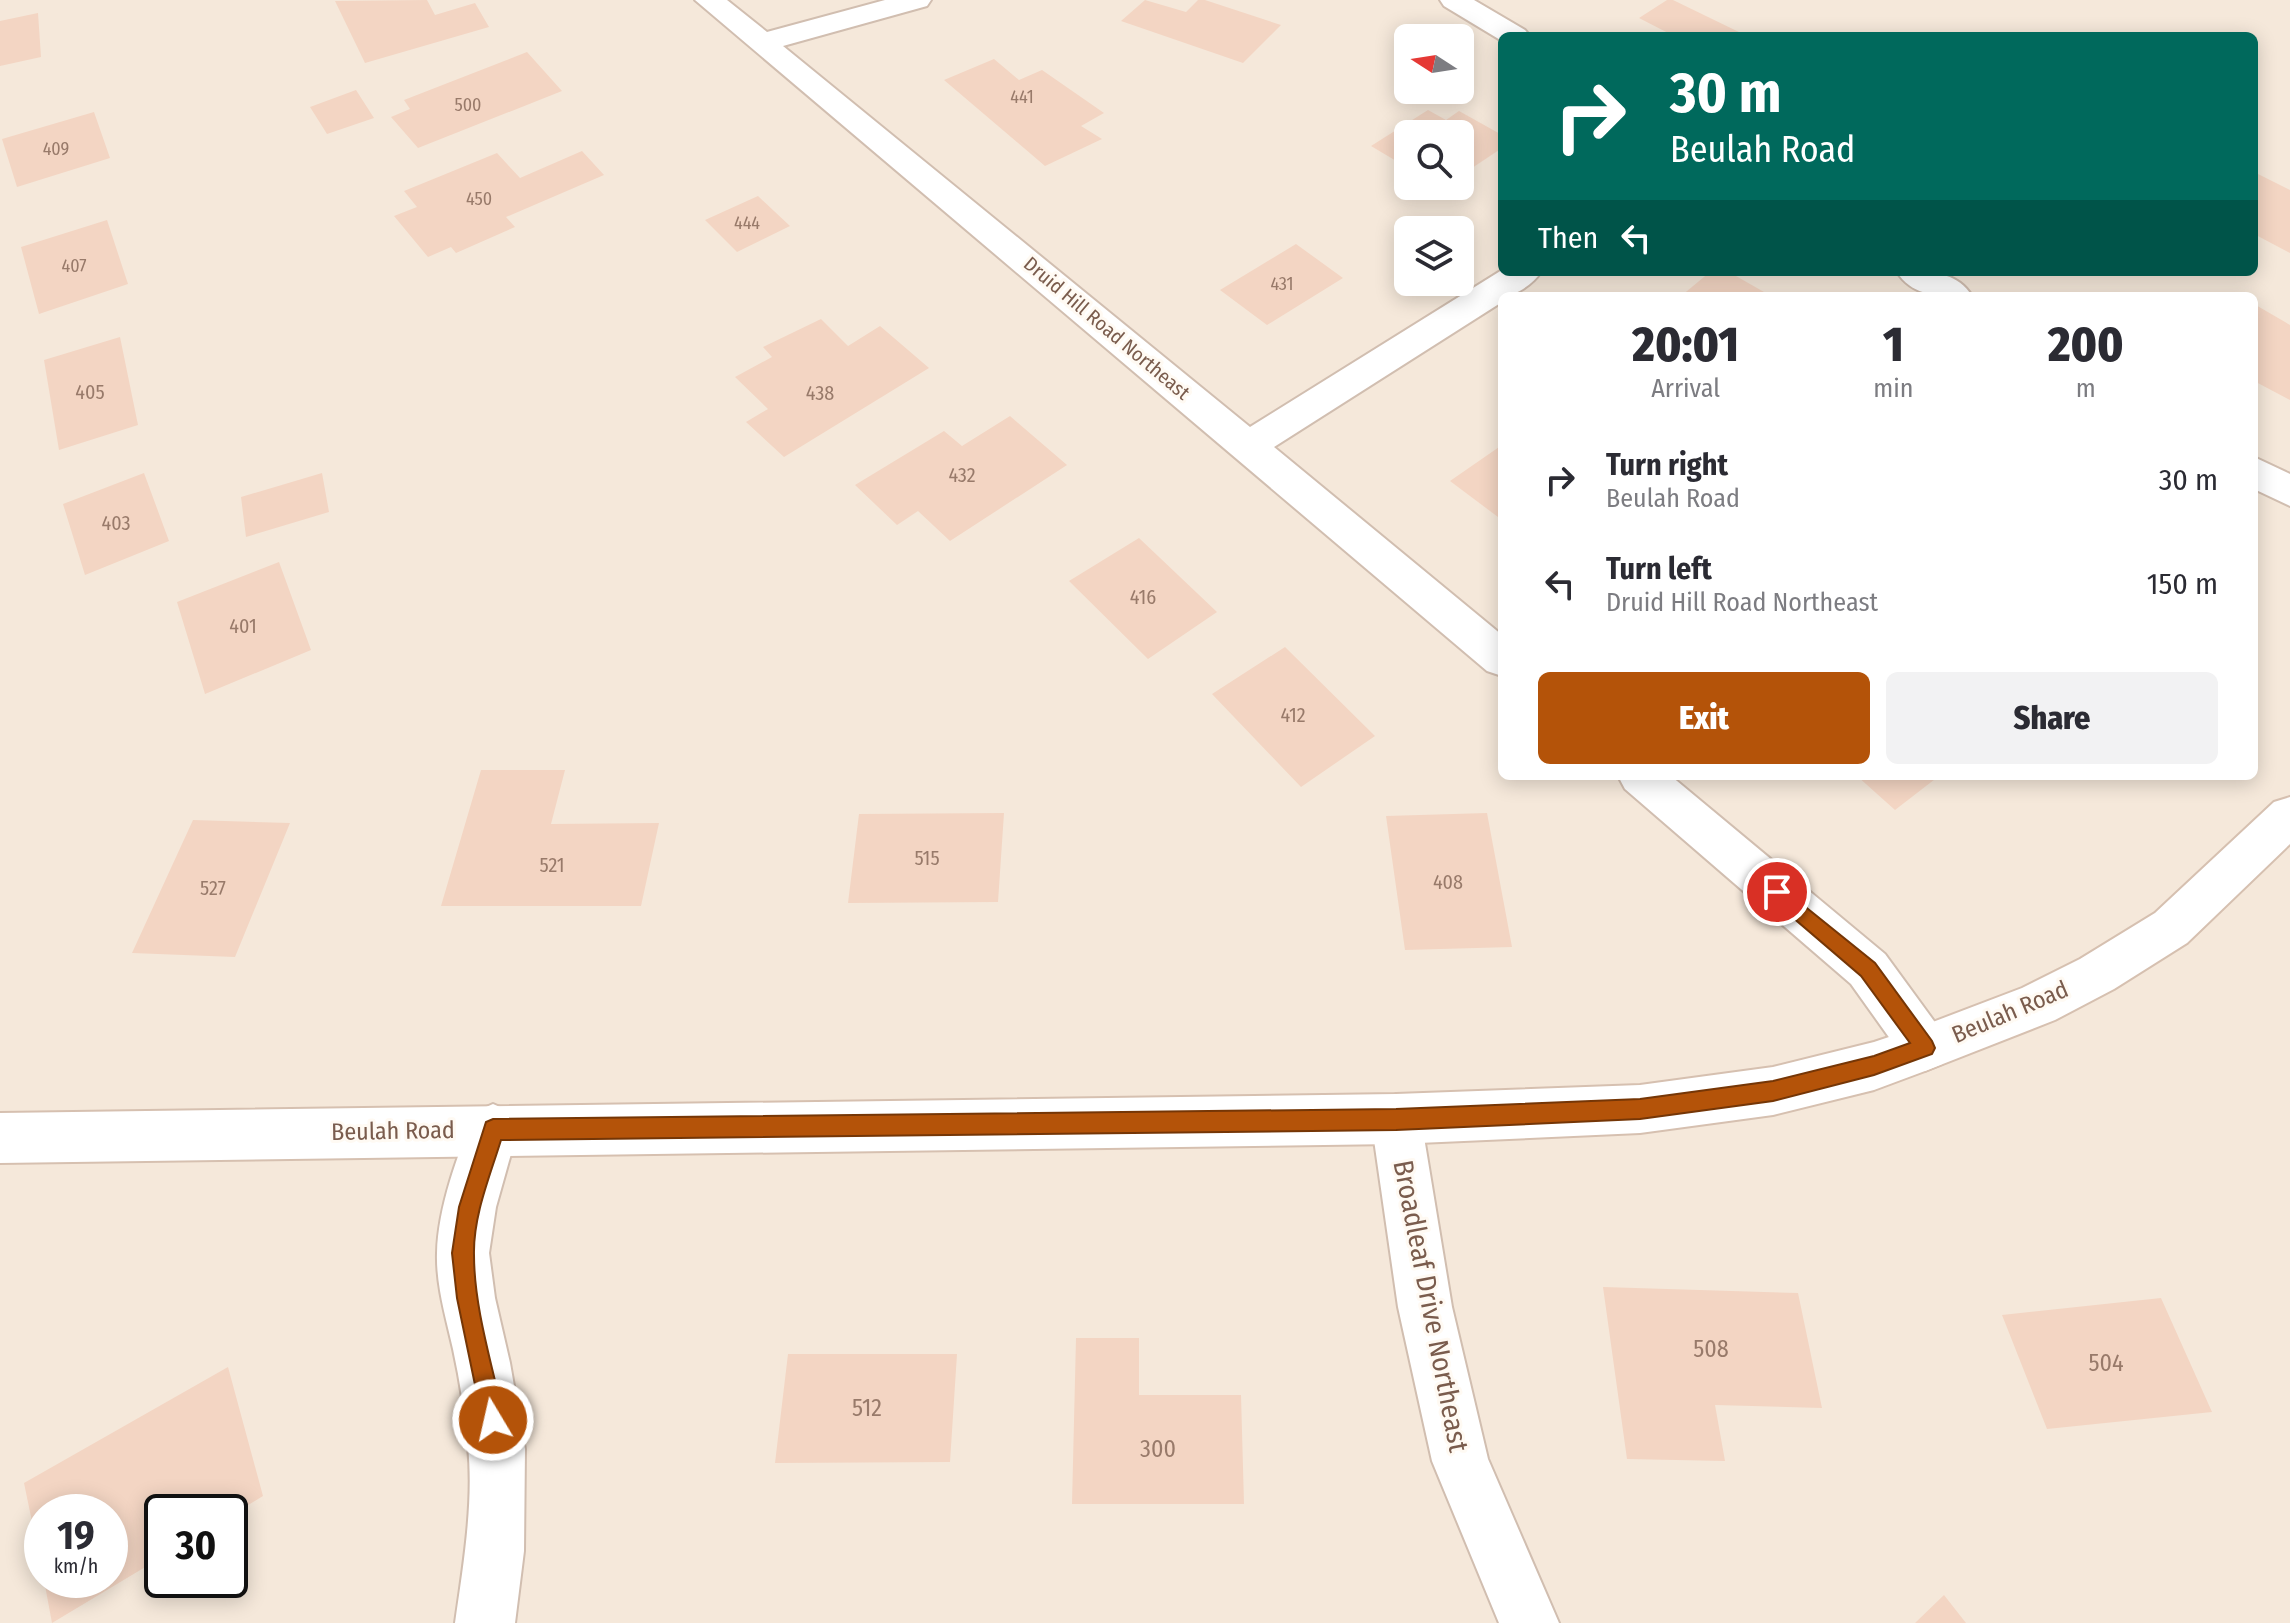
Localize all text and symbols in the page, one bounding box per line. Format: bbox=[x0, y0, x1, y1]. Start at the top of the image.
north arrow bbox=[1394, 24, 1474, 104]
map controls bbox=[1394, 24, 1474, 296]
text: 30 m bbox=[1670, 60, 1781, 127]
icon: right bbox=[1538, 64, 1642, 168]
house number: 441 bbox=[1010, 86, 1034, 108]
house number: 500 bbox=[454, 94, 482, 116]
button: search bbox=[1394, 120, 1474, 200]
text: Beulah Road bbox=[1670, 128, 1855, 172]
house number: 409 bbox=[43, 138, 69, 160]
house number: 450 bbox=[466, 188, 492, 210]
house number: 444 bbox=[734, 212, 760, 234]
button: layers bbox=[1394, 216, 1474, 296]
icon: left bbox=[1614, 216, 1658, 260]
text: Then bbox=[1538, 220, 1598, 256]
street label: Druid Hill Road Northeast bbox=[1019, 252, 1195, 405]
house number: 407 bbox=[61, 255, 87, 277]
house number: 431 bbox=[1270, 273, 1294, 295]
text: 20:01 bbox=[1632, 316, 1739, 374]
text: 1 bbox=[1883, 316, 1904, 374]
text: 200 bbox=[2048, 316, 2124, 374]
text: Arrival bbox=[1651, 373, 1720, 404]
text: min bbox=[1873, 373, 1914, 404]
text: m bbox=[2076, 373, 2096, 404]
house number: 405 bbox=[75, 380, 105, 404]
house number: 438 bbox=[806, 381, 834, 405]
text: Turn right bbox=[1606, 447, 1728, 483]
icon: right bbox=[1538, 458, 1582, 502]
text: 30 m bbox=[2159, 462, 2218, 498]
house number: 432 bbox=[948, 463, 976, 487]
text: Beulah Road bbox=[1606, 483, 1740, 514]
house number: 403 bbox=[102, 511, 130, 535]
text: Turn left bbox=[1606, 551, 1712, 587]
icon: left bbox=[1538, 562, 1582, 606]
text: 150 m bbox=[2147, 566, 2218, 602]
house number: 416 bbox=[1130, 585, 1156, 609]
text: Druid Hill Road Northeast bbox=[1606, 587, 1878, 618]
house number: 401 bbox=[229, 614, 257, 638]
button: Exit bbox=[1538, 672, 1870, 764]
button: Share bbox=[1886, 672, 2218, 764]
house number: 412 bbox=[1280, 703, 1306, 727]
house number: 515 bbox=[914, 846, 940, 870]
house number: 521 bbox=[539, 853, 565, 877]
pin bbox=[1743, 858, 1811, 926]
house number: 408 bbox=[1433, 870, 1463, 894]
icon: arrive bbox=[1755, 870, 1799, 914]
house number: 527 bbox=[200, 876, 226, 900]
street label: Beulah Road bbox=[1948, 975, 2072, 1049]
street label: Beulah Road bbox=[331, 1116, 455, 1146]
street label: Broadleaf Drive Northeast bbox=[1386, 1157, 1476, 1456]
house number: 508 bbox=[1693, 1335, 1729, 1363]
house number: 504 bbox=[2088, 1349, 2124, 1377]
position arrow bbox=[451, 1378, 535, 1462]
house number: 512 bbox=[852, 1394, 882, 1422]
house number: 300 bbox=[1140, 1435, 1176, 1463]
speed limit sign: 30 bbox=[144, 1494, 248, 1598]
text: 19 bbox=[57, 1512, 95, 1560]
text: km/h bbox=[54, 1554, 98, 1578]

